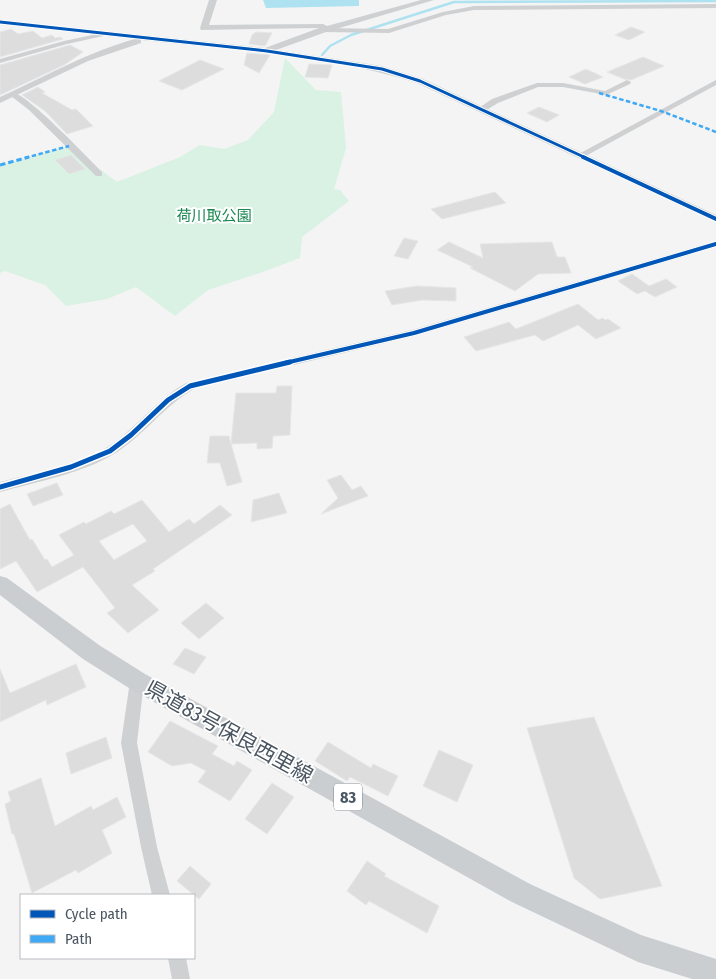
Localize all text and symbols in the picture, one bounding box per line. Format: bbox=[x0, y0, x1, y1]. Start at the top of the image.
park label: 荷川取公園 bbox=[176, 207, 252, 225]
street label: 県道83号保良西里線 bbox=[140, 675, 318, 789]
road number: 83 bbox=[334, 784, 362, 810]
legend bbox=[20, 894, 195, 959]
text: Cycle path bbox=[65, 905, 128, 923]
text: Path bbox=[65, 930, 92, 948]

